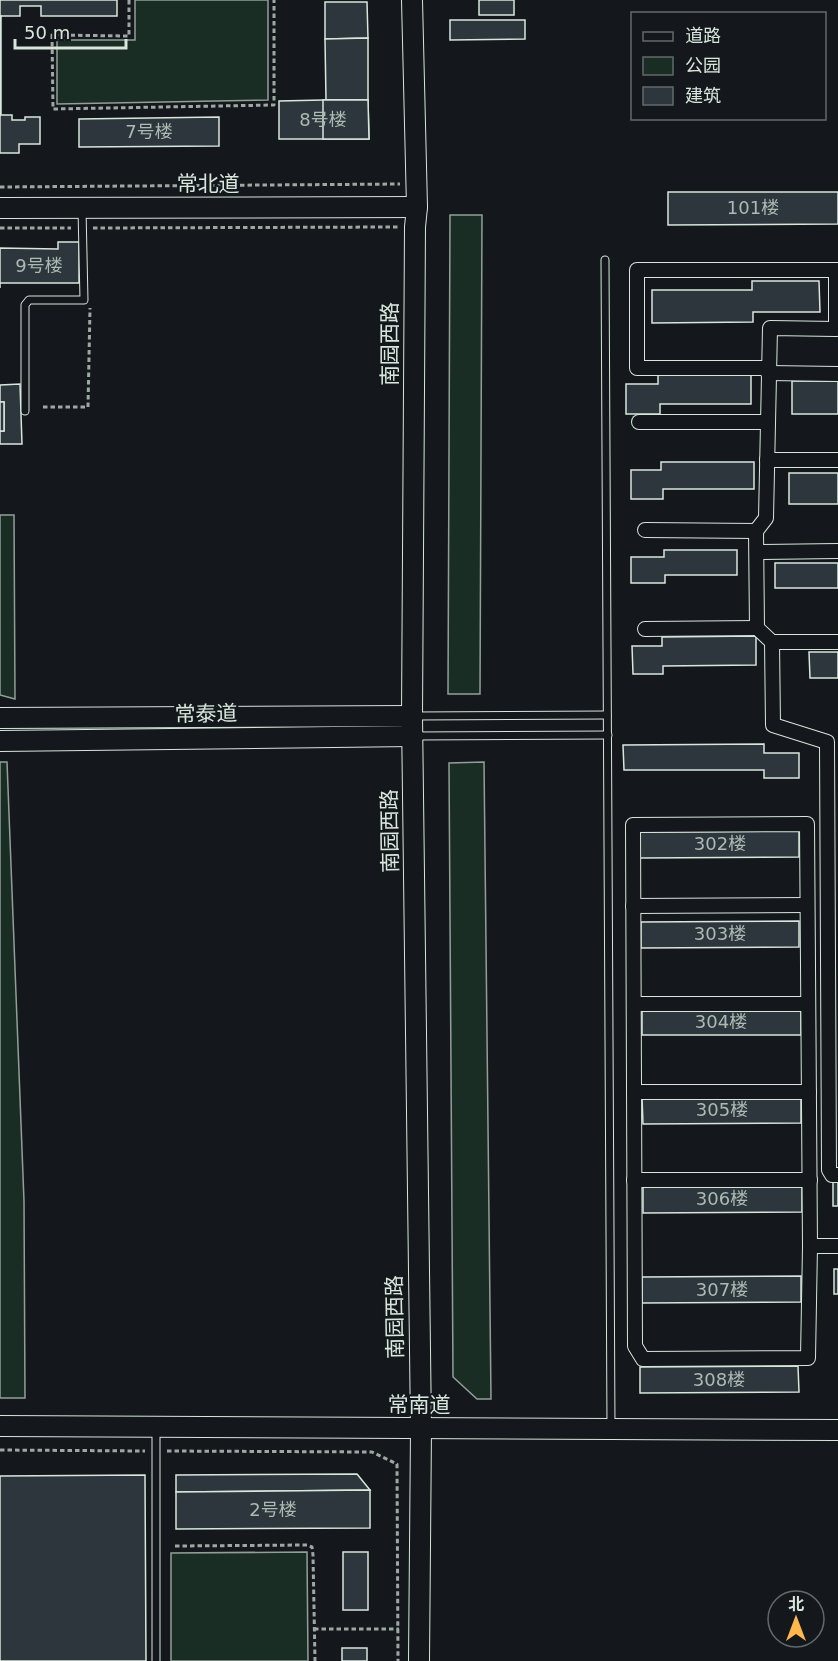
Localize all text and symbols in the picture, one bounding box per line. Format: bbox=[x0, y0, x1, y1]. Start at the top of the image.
scale bar bbox=[15, 12, 126, 50]
legend bbox=[631, 12, 826, 120]
text: 50 m bbox=[24, 22, 70, 43]
text: 道路 bbox=[685, 25, 721, 46]
text: 公园 bbox=[685, 55, 721, 76]
text: 建筑 bbox=[685, 85, 721, 106]
house number: 8号楼 bbox=[299, 109, 347, 130]
house number: 7号楼 bbox=[125, 121, 173, 142]
street label: 常北道 bbox=[177, 172, 240, 196]
house number: 101楼 bbox=[727, 197, 779, 218]
house number: 9号楼 bbox=[15, 255, 63, 276]
street label: 南园西路 bbox=[378, 302, 402, 386]
street label: 常泰道 bbox=[174, 701, 238, 727]
street label: 南园西路 bbox=[377, 789, 403, 873]
house number: 302楼 bbox=[694, 833, 746, 854]
house number: 303楼 bbox=[694, 923, 746, 944]
house number: 304楼 bbox=[695, 1011, 747, 1032]
house number: 305楼 bbox=[696, 1099, 748, 1120]
house number: 306楼 bbox=[696, 1188, 748, 1209]
street label: 南园西路 bbox=[382, 1275, 408, 1359]
house number: 307楼 bbox=[696, 1279, 748, 1300]
house number: 308楼 bbox=[693, 1369, 745, 1390]
street label: 常南道 bbox=[388, 1393, 451, 1417]
house number: 2号楼 bbox=[249, 1499, 297, 1520]
north arrow bbox=[766, 1589, 826, 1649]
text: 北 bbox=[788, 1595, 804, 1614]

